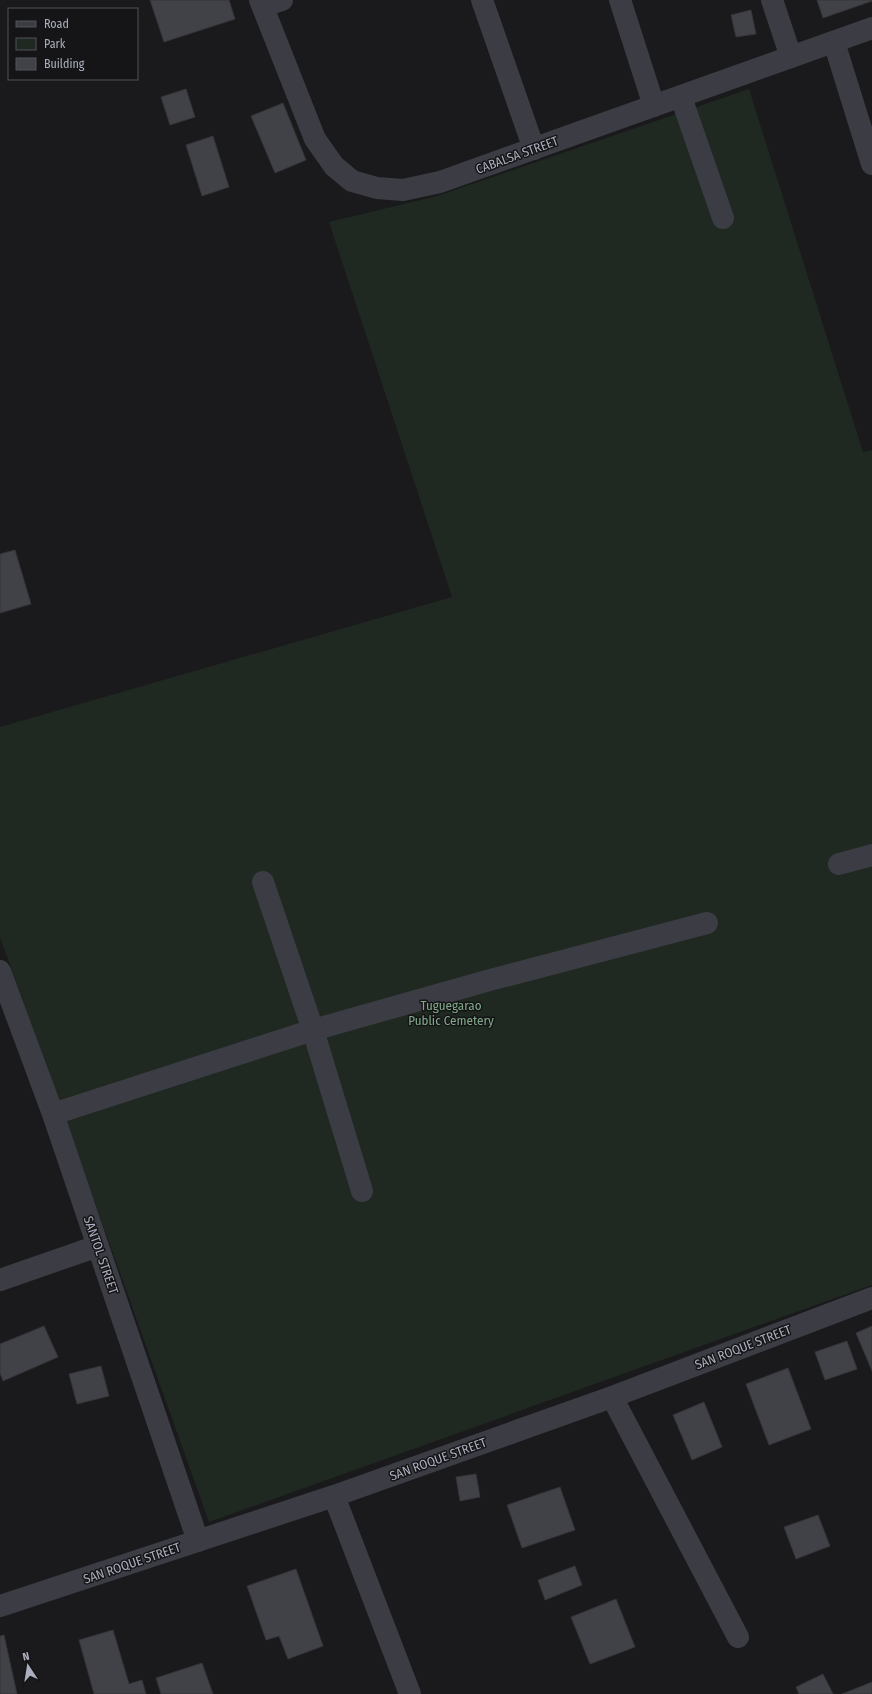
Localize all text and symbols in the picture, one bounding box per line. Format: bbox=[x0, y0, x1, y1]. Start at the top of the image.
legend bbox=[8, 8, 138, 80]
text: Road bbox=[44, 17, 69, 31]
text: Park bbox=[44, 37, 66, 51]
text: Building bbox=[44, 57, 85, 71]
street label: CABALSA STREET bbox=[474, 133, 560, 177]
park label: Tuguegarao Public Cemetery bbox=[408, 998, 494, 1028]
street label: SANTOL STREET bbox=[81, 1214, 121, 1296]
street label: SAN ROQUE STREET bbox=[693, 1322, 793, 1372]
street label: SAN ROQUE STREET bbox=[388, 1435, 488, 1483]
street label: SAN ROQUE STREET bbox=[81, 1539, 183, 1587]
north arrow bbox=[8, 1646, 48, 1686]
text: N bbox=[21, 1650, 31, 1664]

